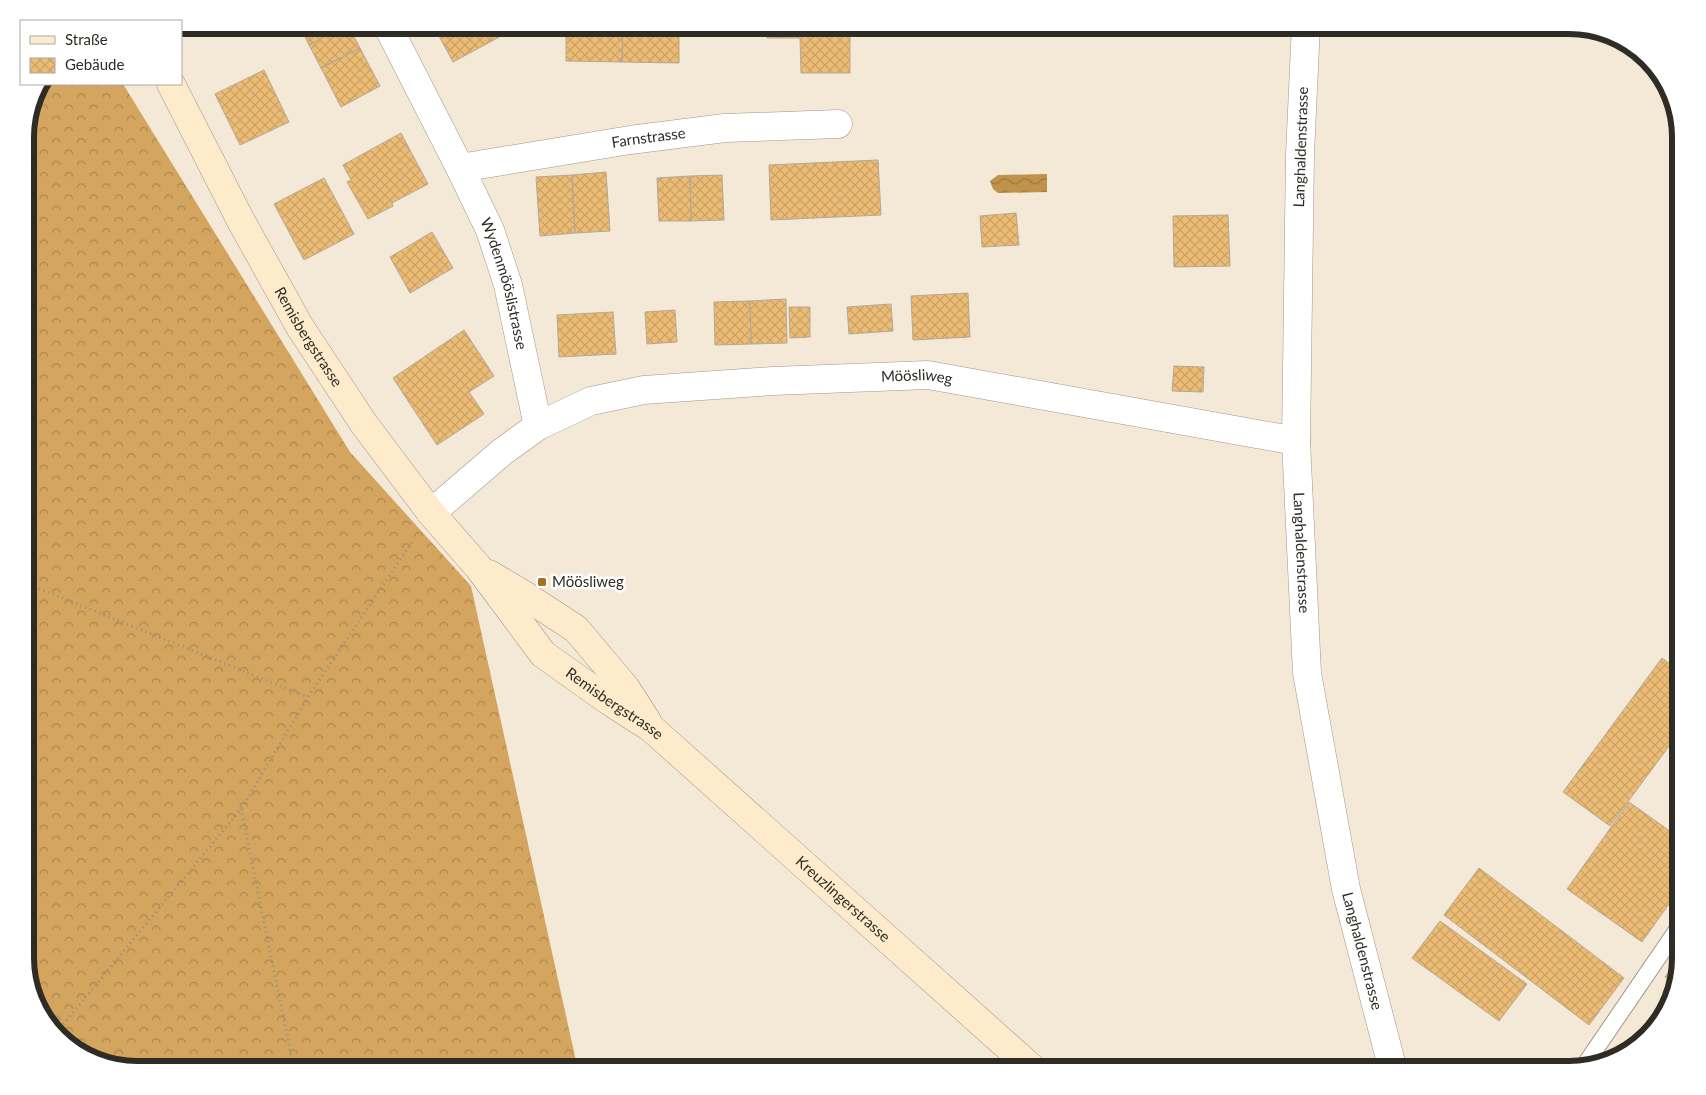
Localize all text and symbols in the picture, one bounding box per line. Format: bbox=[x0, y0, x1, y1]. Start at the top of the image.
legend bbox=[20, 20, 182, 85]
text: Straße bbox=[65, 30, 108, 48]
text: Gebäude bbox=[65, 55, 124, 73]
street label: Langhaldenstrasse bbox=[1289, 86, 1311, 208]
street label: Farnstrasse bbox=[610, 123, 687, 151]
street label: Wydenmööslistrasse bbox=[477, 214, 531, 351]
street label: Remisbergstrasse bbox=[271, 283, 347, 390]
street label: Möösliweg bbox=[881, 365, 954, 387]
street label: Langhaldenstrasse bbox=[1290, 492, 1314, 614]
place label: Möösliweg bbox=[552, 572, 624, 590]
marker: Möösliweg bbox=[536, 576, 548, 588]
street label: Remisbergstrasse bbox=[563, 663, 668, 743]
street label: Kreuzlingerstrasse bbox=[793, 852, 894, 945]
street label: Langhaldenstrasse bbox=[1339, 890, 1387, 1012]

